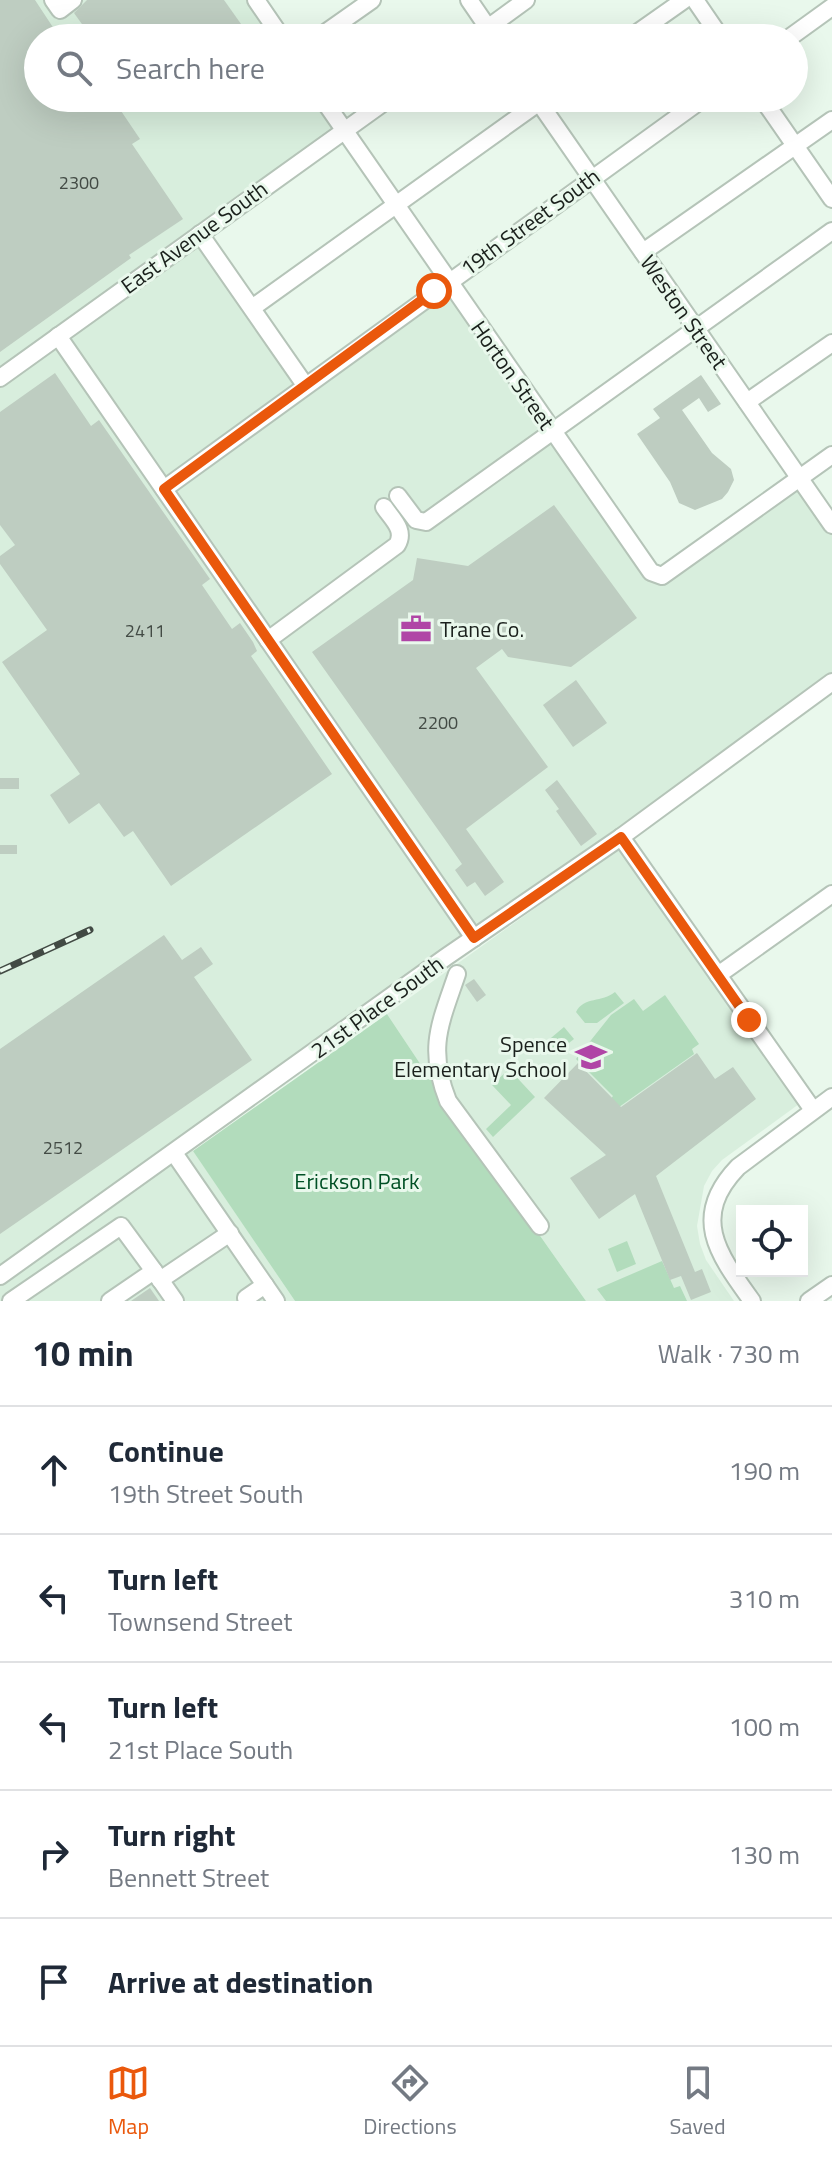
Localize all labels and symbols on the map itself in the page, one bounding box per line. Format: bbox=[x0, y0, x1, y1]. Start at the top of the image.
street label: 19th Street South bbox=[453, 160, 607, 284]
house number: 2300 bbox=[59, 169, 99, 196]
street label: East Avenue South bbox=[113, 172, 275, 302]
street label: Weston Street bbox=[632, 248, 736, 376]
route start bbox=[416, 273, 452, 309]
street label: Horton Street bbox=[463, 313, 563, 437]
office icon: Trane Co. bbox=[399, 612, 433, 646]
place label: Trane Co. bbox=[440, 612, 524, 646]
house number: 2411 bbox=[125, 617, 165, 644]
house number: 2200 bbox=[418, 709, 458, 736]
street label: 21st Place South bbox=[304, 947, 450, 1067]
route end bbox=[731, 1002, 767, 1038]
place label: Spence Elementary School bbox=[394, 1027, 567, 1086]
school or university icon: Spence Elementary School bbox=[574, 1040, 608, 1074]
house number: 2512 bbox=[43, 1134, 83, 1161]
park label: Erickson Park bbox=[294, 1164, 420, 1198]

